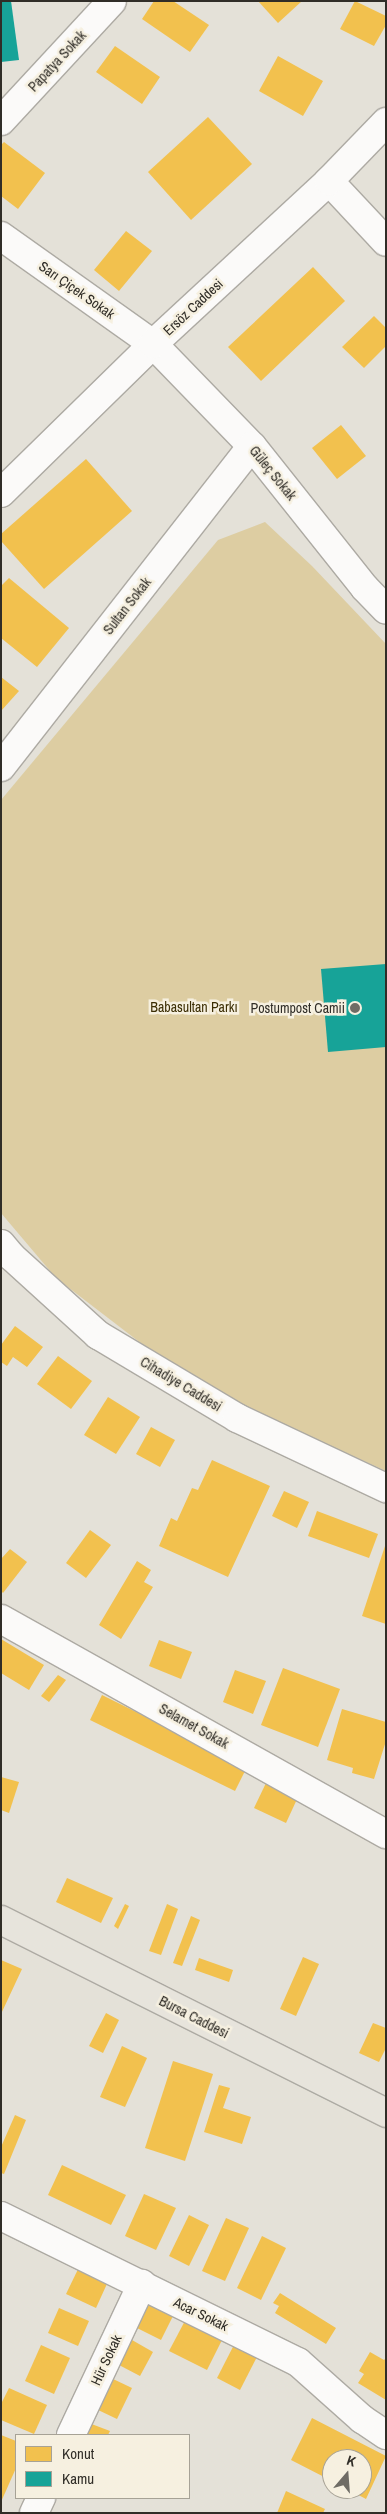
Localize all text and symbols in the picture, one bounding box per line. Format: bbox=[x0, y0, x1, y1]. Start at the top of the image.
street label: Papatya Sokak bbox=[25, 27, 89, 95]
street label: Sarı Çiçek Sokak bbox=[36, 258, 118, 322]
street label: Ersöz Caddesi bbox=[160, 275, 226, 339]
street label: Güleç Sokak bbox=[246, 442, 300, 504]
street label: Sultan Sokak bbox=[100, 574, 154, 638]
park label: Babasultan Parkı bbox=[150, 999, 238, 1015]
place label: Postumpost Camii bbox=[251, 1000, 345, 1016]
marker: Postumpost Camii bbox=[349, 1002, 361, 1014]
street label: Cihadiye Caddesi bbox=[137, 1353, 225, 1415]
street label: Selamet Sokak bbox=[156, 1700, 232, 1752]
street label: Bursa Caddesi bbox=[156, 1992, 232, 2042]
street label: Acar Sokak bbox=[171, 2294, 231, 2334]
street label: Hür Sokak bbox=[87, 2332, 125, 2388]
legend bbox=[15, 2434, 190, 2499]
text: Konut bbox=[62, 2443, 94, 2464]
north arrow bbox=[322, 2449, 372, 2499]
text: K bbox=[345, 2451, 358, 2471]
text: Kamu bbox=[62, 2468, 94, 2489]

